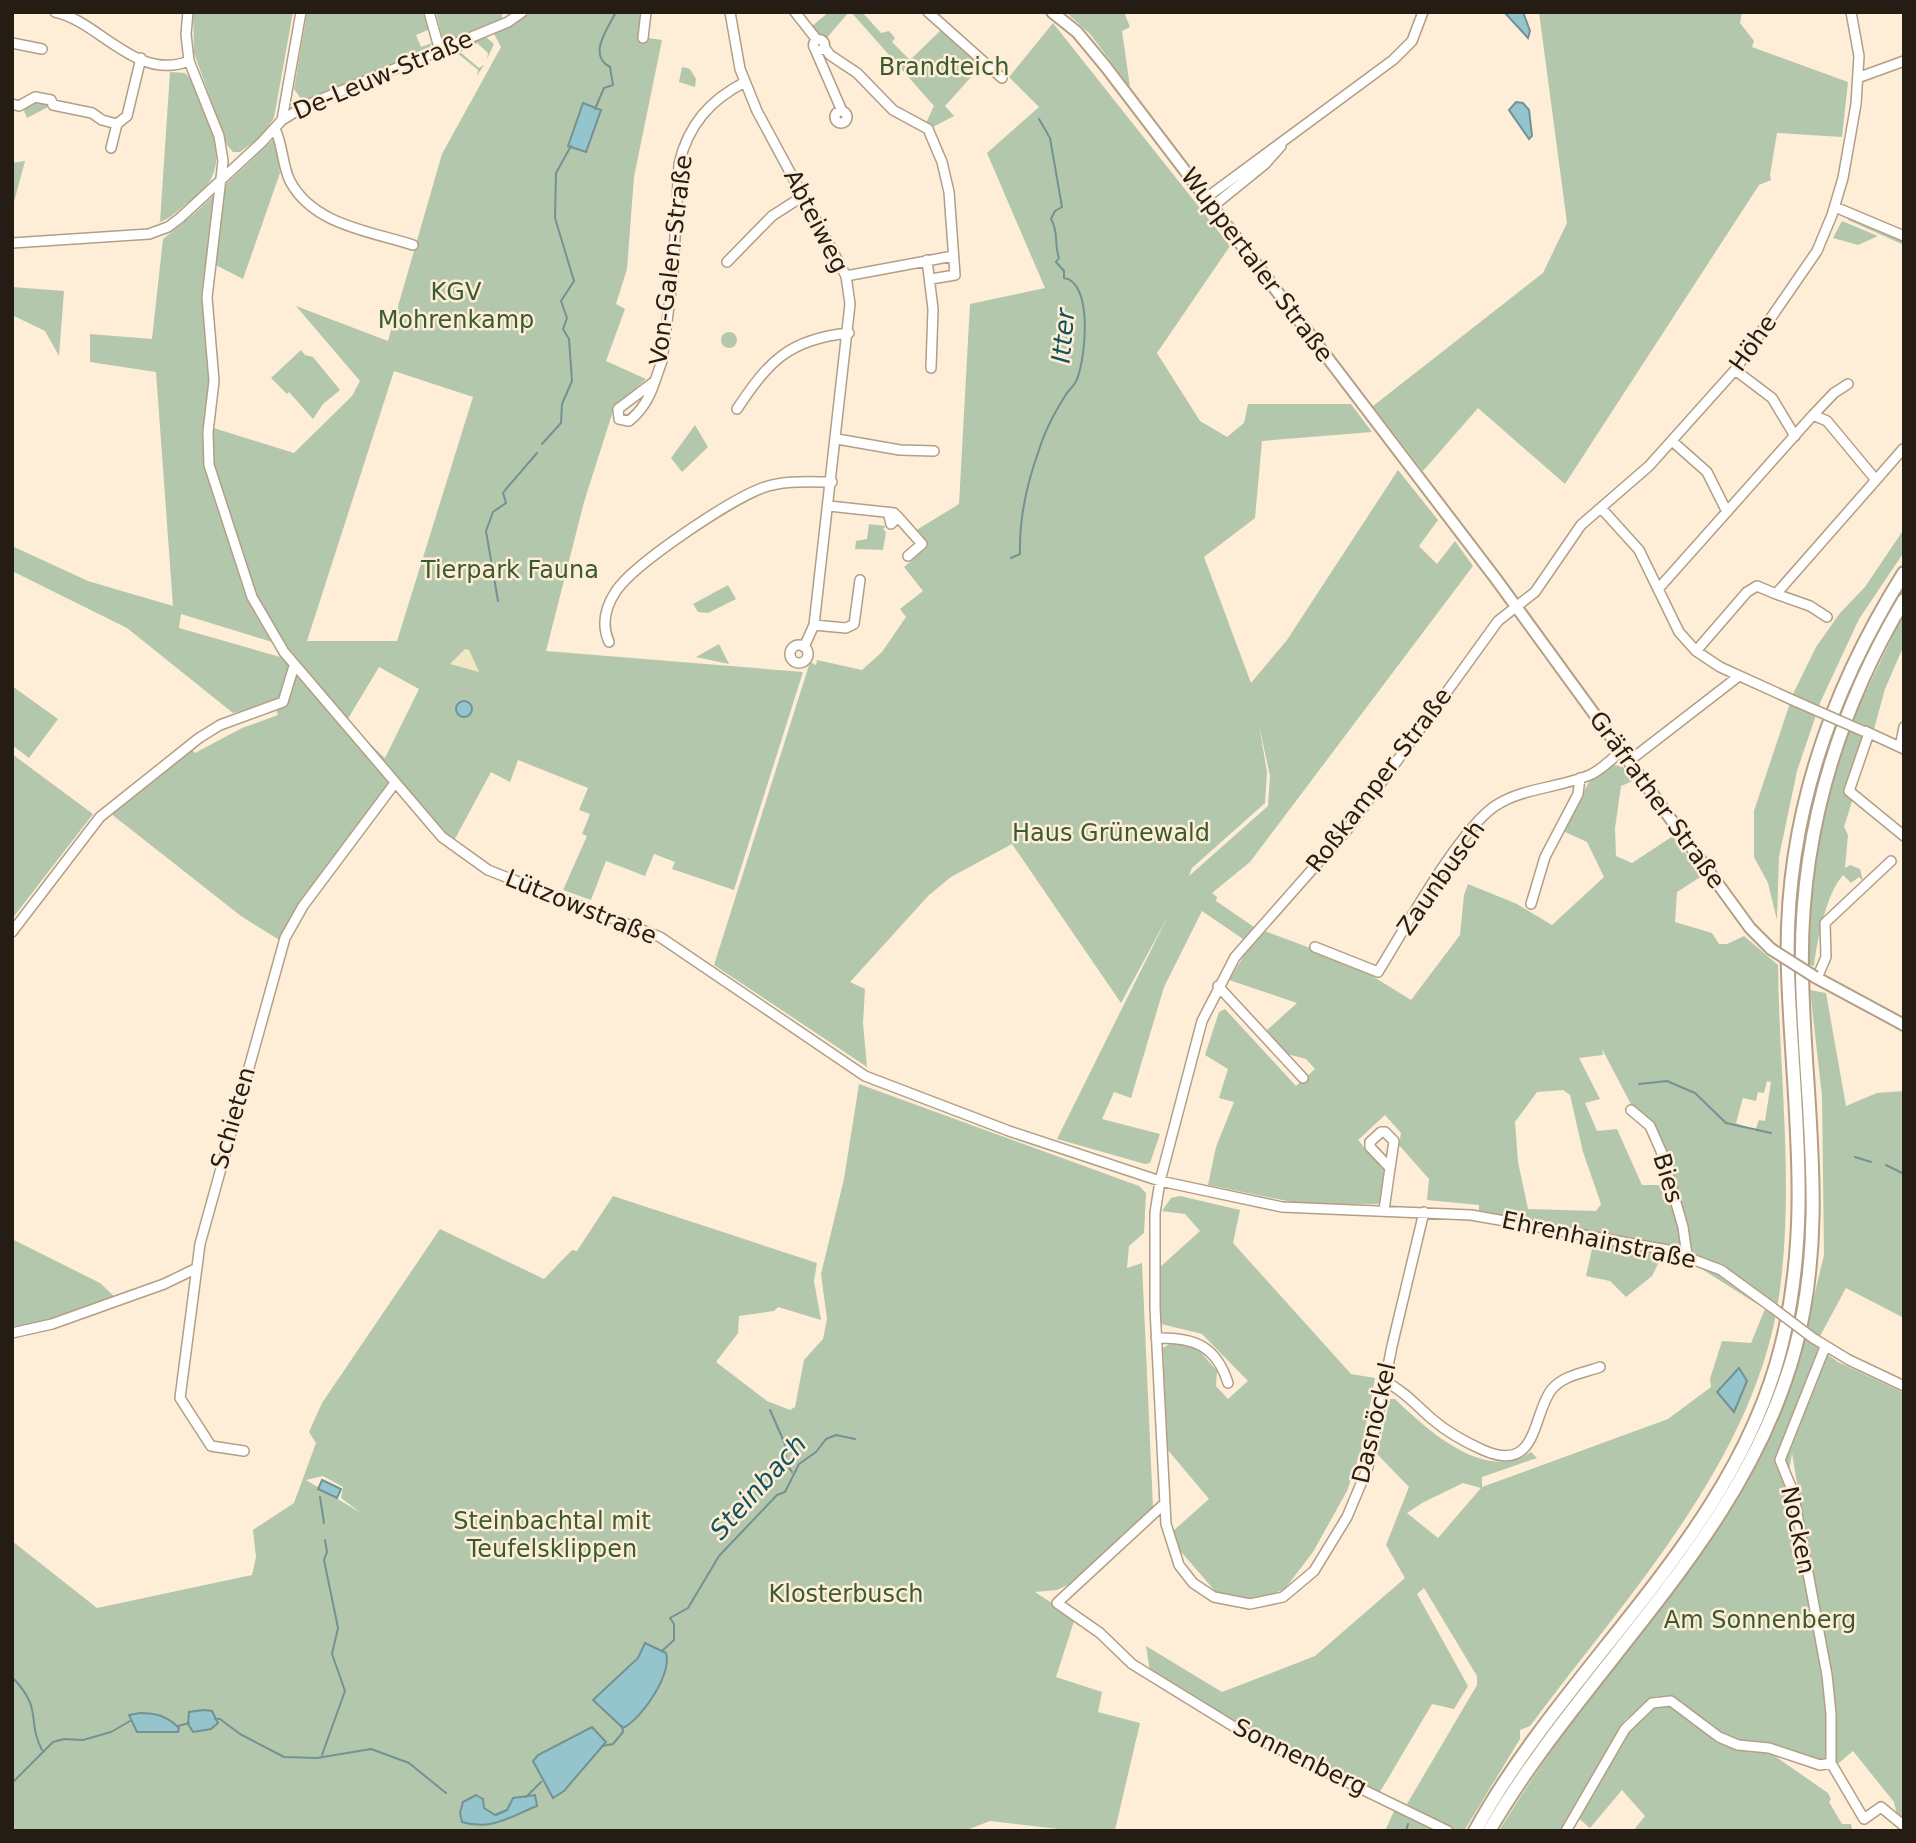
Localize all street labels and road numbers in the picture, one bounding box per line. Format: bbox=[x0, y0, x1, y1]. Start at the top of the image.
street label: De-Leuw-Straße bbox=[289, 25, 477, 125]
street label: Von-Galen-Straße bbox=[644, 153, 698, 367]
street label: Wuppertaler Straße bbox=[1175, 163, 1339, 367]
street label: Abteiweg bbox=[778, 165, 854, 277]
street label: Höhe bbox=[1724, 309, 1782, 377]
street label: Roßkamper Straße bbox=[1301, 682, 1457, 878]
street label: Gräfrather Straße bbox=[1583, 706, 1731, 894]
street label: Zaunbusch bbox=[1391, 816, 1491, 940]
street label: Lützowstraße bbox=[501, 864, 661, 950]
street label: Schieten bbox=[205, 1064, 261, 1172]
street label: Bies bbox=[1647, 1150, 1689, 1206]
street label: Ehrenhainstraße bbox=[1499, 1206, 1699, 1274]
street label: Dasnöckel bbox=[1346, 1360, 1402, 1486]
street label: Nocken bbox=[1775, 1484, 1821, 1576]
street label: Sonnenberg bbox=[1229, 1713, 1371, 1801]

